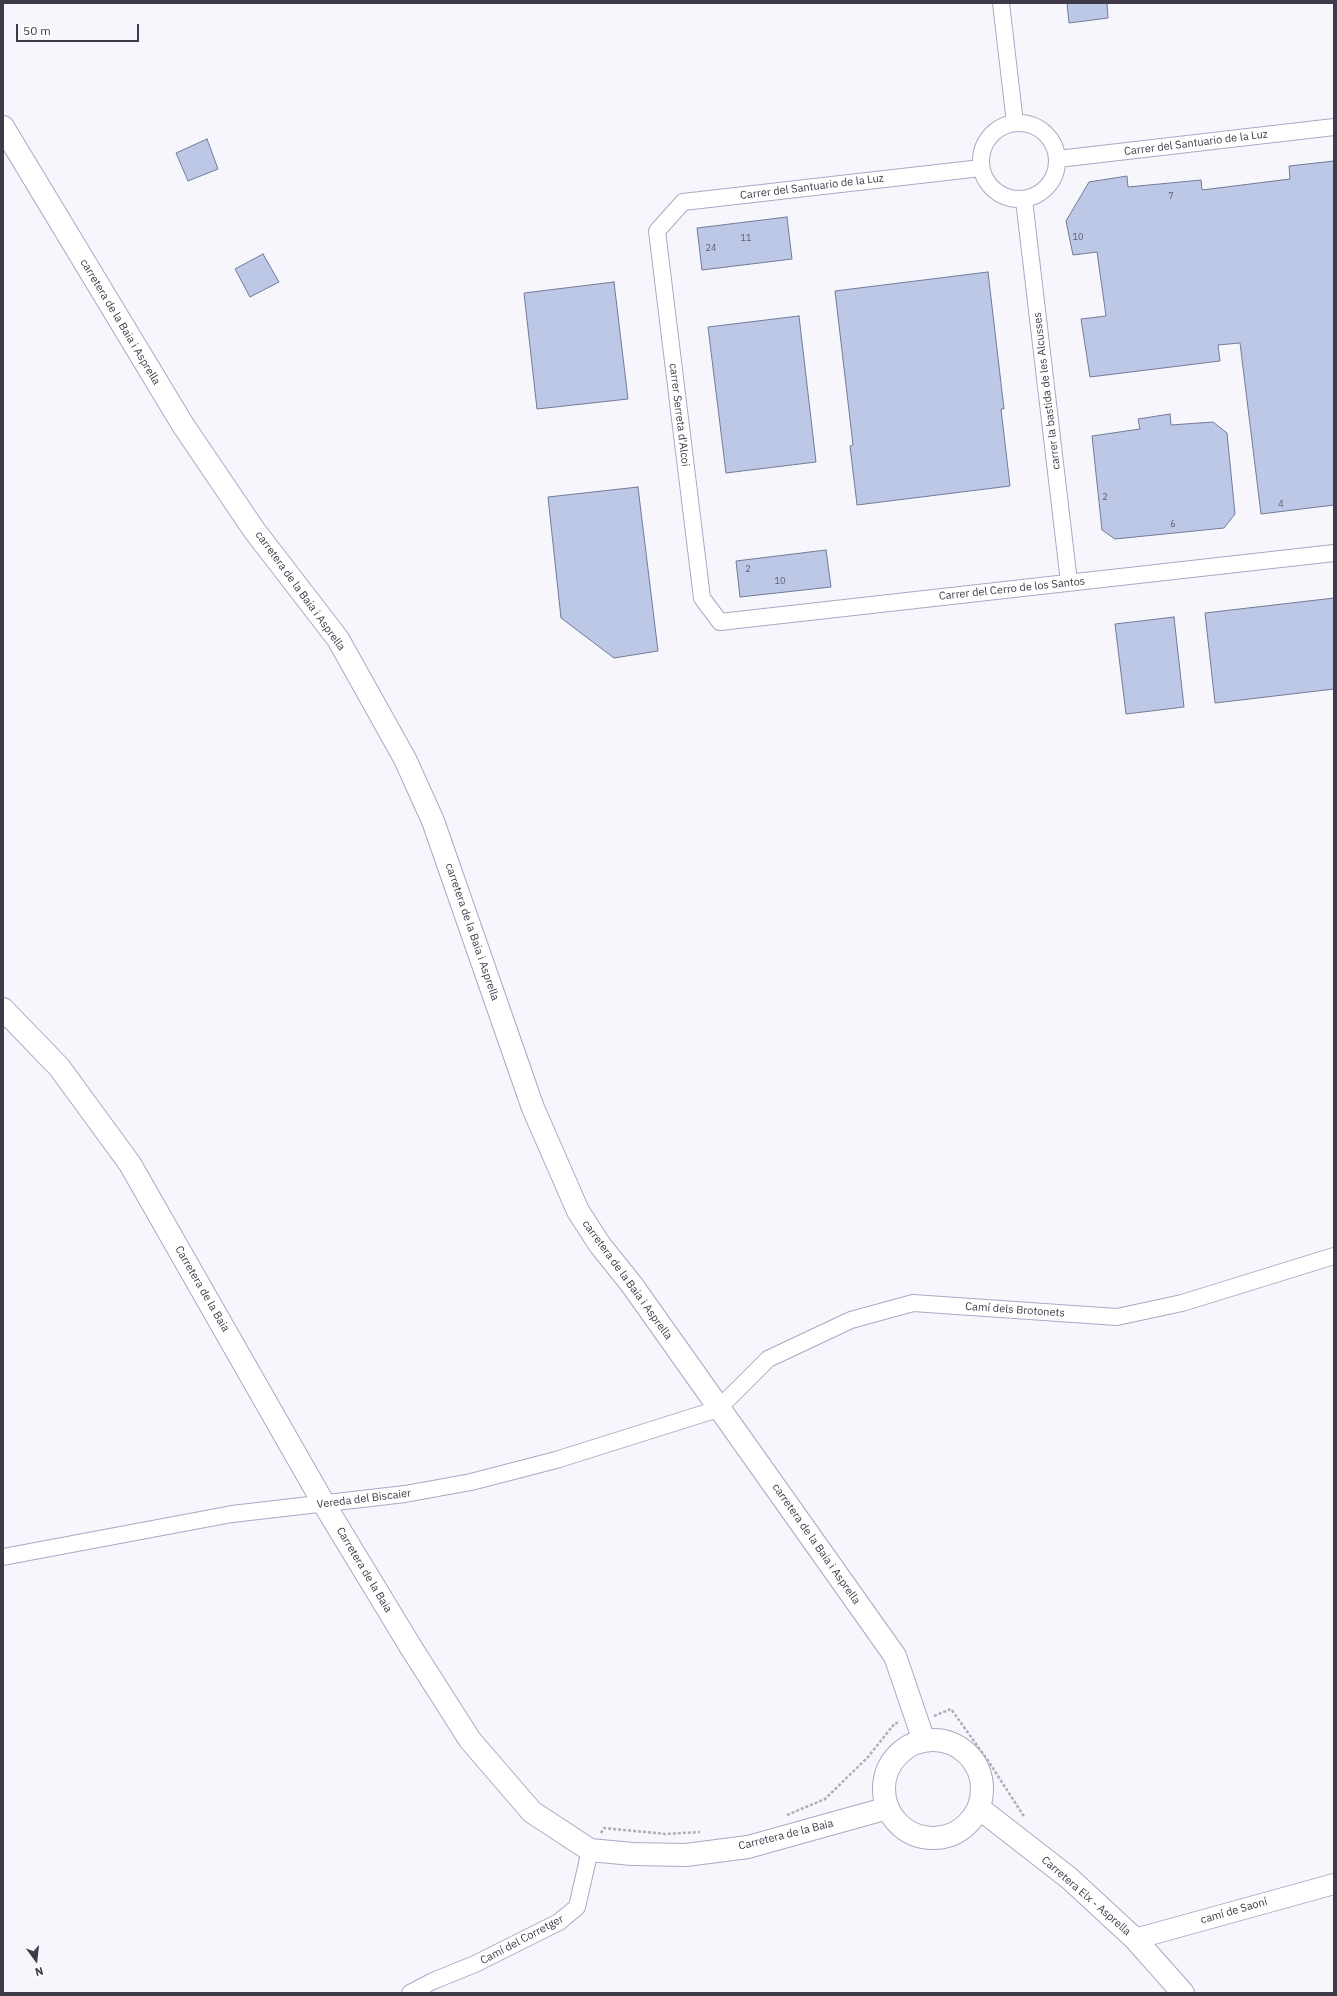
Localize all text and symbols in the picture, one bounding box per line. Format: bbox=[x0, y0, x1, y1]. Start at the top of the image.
scale bar bbox=[18, 16, 141, 42]
text: 50 m bbox=[23, 23, 51, 38]
street label: Carrer del Santuario de la Luz bbox=[1123, 128, 1269, 158]
street label: Carrer del Santuario de la Luz bbox=[739, 172, 885, 202]
house number: 7 bbox=[1168, 191, 1174, 201]
house number: 10 bbox=[1073, 232, 1083, 242]
house number: 11 bbox=[741, 233, 751, 243]
house number: 24 bbox=[706, 243, 716, 253]
street label: carretera de la Baia i Asprella bbox=[77, 257, 163, 387]
street label: carrer la bastida de les Alcusses bbox=[1031, 312, 1063, 470]
street label: carrer Serreta d'Alcoi bbox=[666, 363, 692, 467]
house number: 2 bbox=[1102, 492, 1108, 502]
house number: 4 bbox=[1278, 499, 1284, 509]
house number: 6 bbox=[1170, 519, 1176, 529]
street label: carretera de la Baia i Asprella bbox=[252, 529, 348, 653]
house number: 2 bbox=[745, 564, 751, 574]
street label: Carrer del Cerro de los Santos bbox=[938, 575, 1086, 603]
house number: 10 bbox=[775, 576, 785, 586]
street label: carretera de la Baia i Asprella bbox=[442, 862, 502, 1002]
street label: carretera de la Baia i Asprella bbox=[579, 1218, 675, 1342]
street label: Carretera de la Baia bbox=[172, 1244, 232, 1334]
street label: Camí dels Brotonets bbox=[965, 1300, 1065, 1320]
street label: carretera de la Baia i Asprella bbox=[769, 1481, 863, 1607]
street label: Vereda del Biscaier bbox=[316, 1487, 412, 1511]
street label: Carretera de la Baia bbox=[333, 1525, 395, 1615]
street label: Carretera de la Baia bbox=[737, 1817, 835, 1853]
street label: Carretera Elx - Asprella bbox=[1039, 1854, 1133, 1938]
street label: camí de Saoní bbox=[1199, 1895, 1269, 1927]
street label: Camí del Corretger bbox=[478, 1913, 566, 1967]
north arrow bbox=[16, 1940, 56, 1980]
text: N bbox=[33, 1964, 45, 1979]

